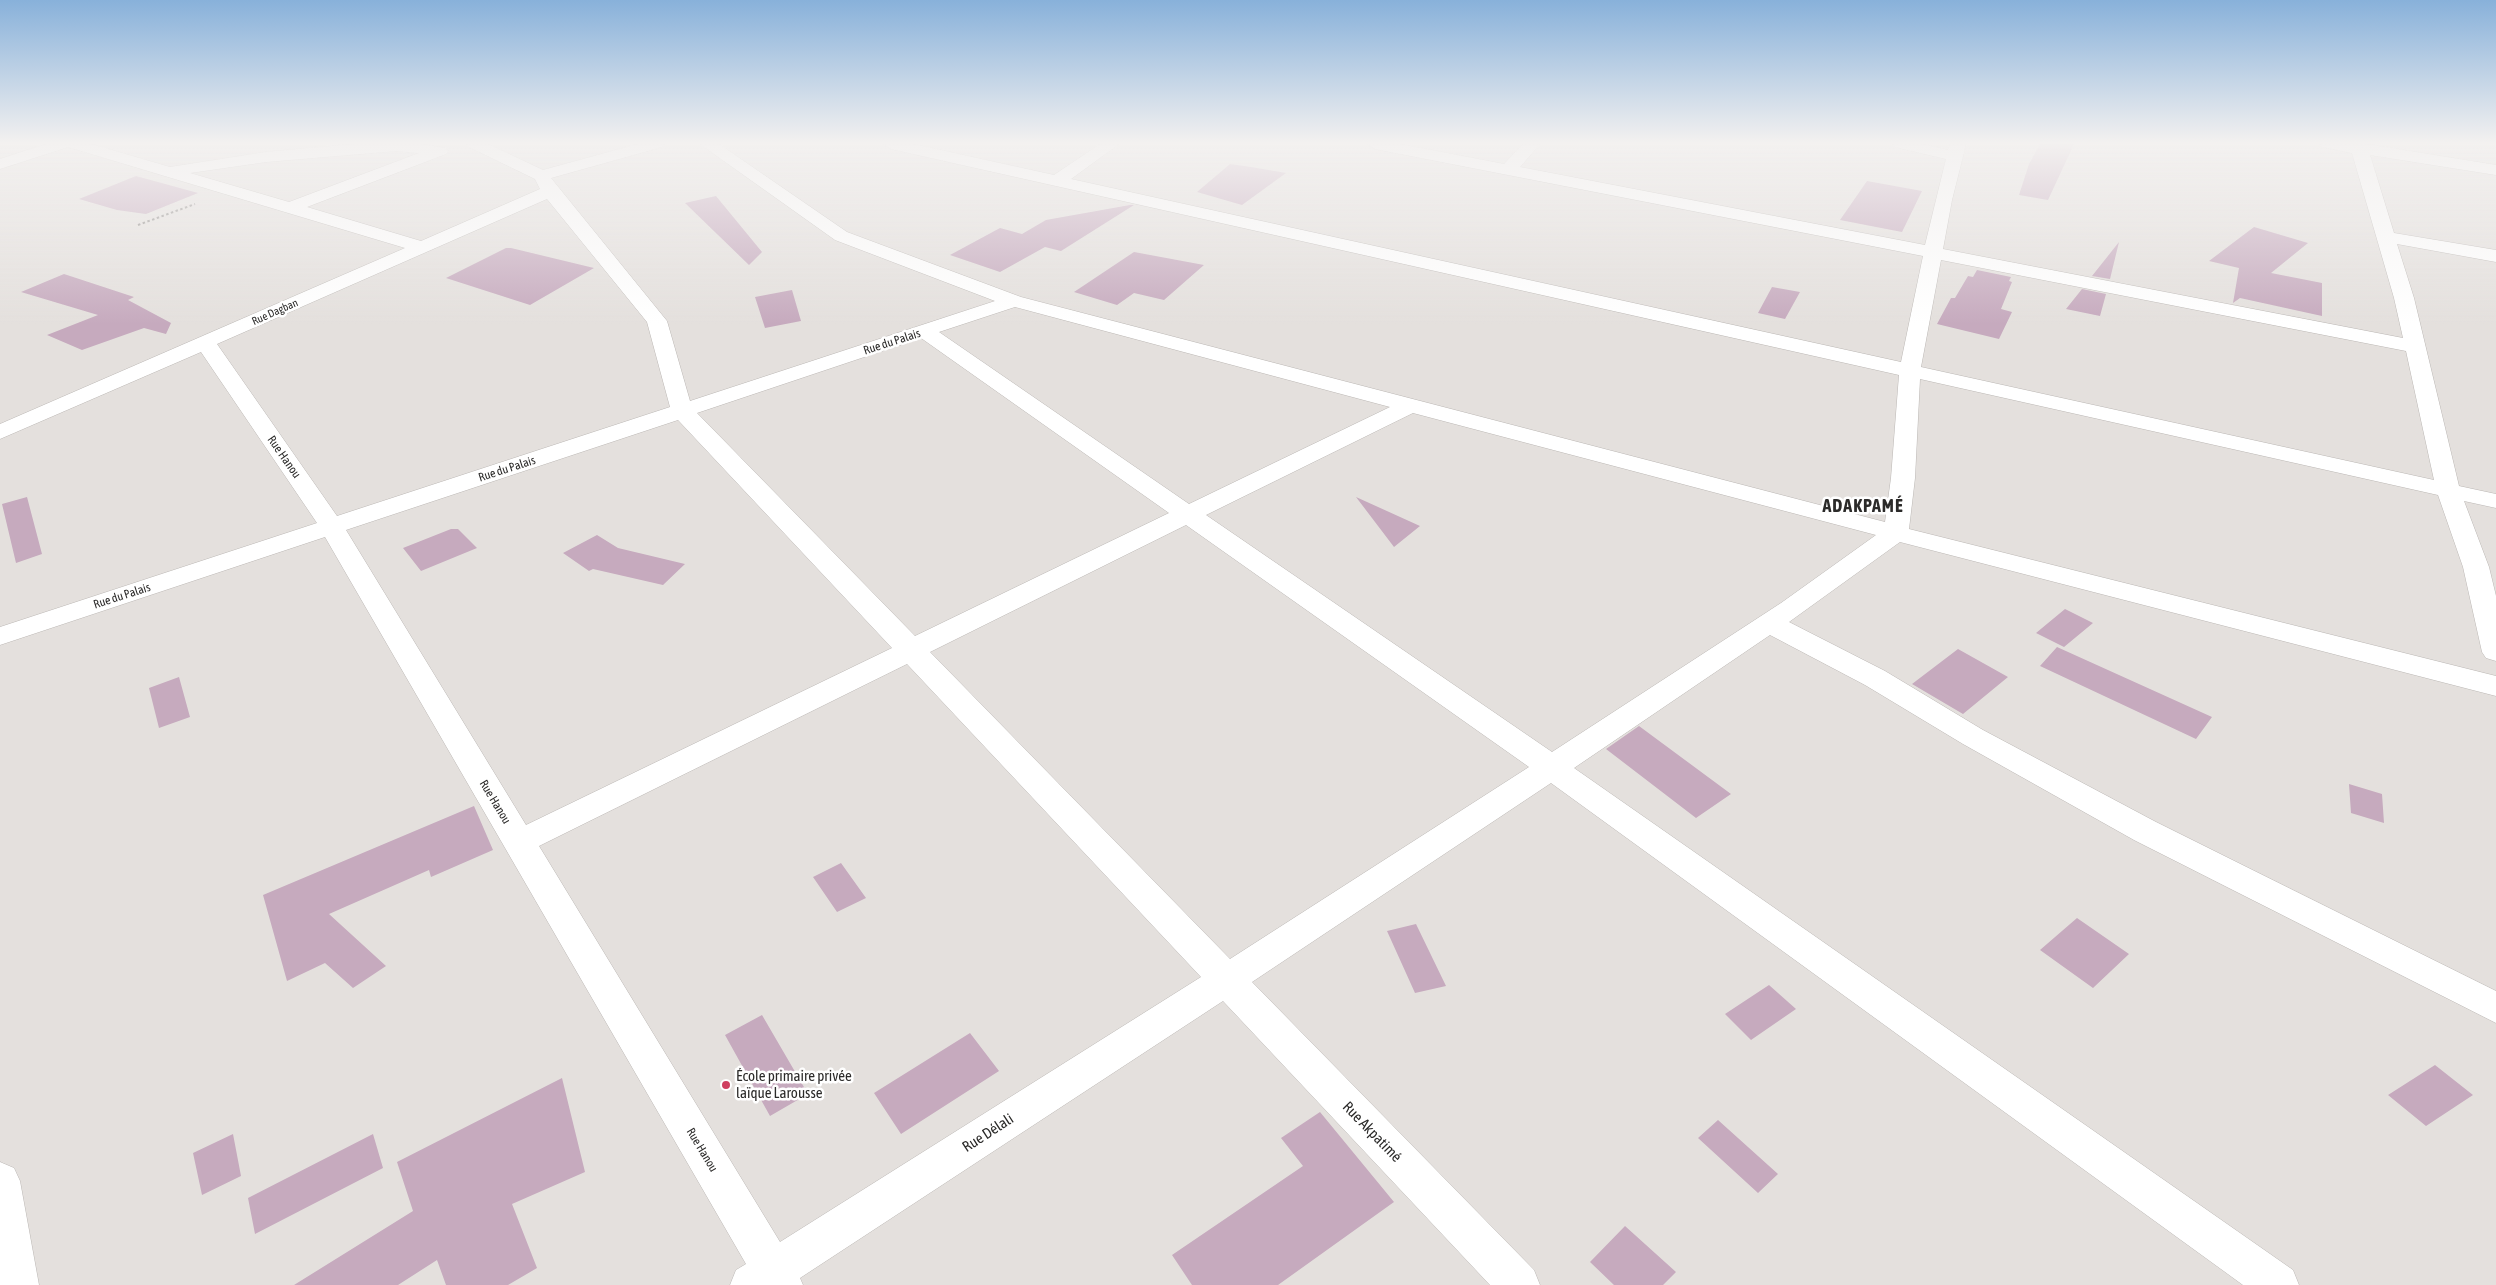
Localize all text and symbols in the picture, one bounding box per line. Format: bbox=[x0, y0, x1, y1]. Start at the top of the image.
street label: Rue Dagban bbox=[250, 296, 300, 328]
street label: Rue du Palais bbox=[862, 326, 922, 358]
street label: Rue Hanou bbox=[264, 433, 304, 481]
street label: Rue du Palais bbox=[477, 453, 537, 485]
district label: ADAKPAMÉ bbox=[1821, 495, 1905, 517]
street label: Rue du Palais bbox=[92, 580, 152, 612]
street label: Rue Hanou bbox=[476, 777, 514, 827]
place label: École primaire privée laïque Larousse bbox=[736, 1067, 852, 1102]
marker: École primaire privée laïque Larousse bbox=[720, 1079, 732, 1091]
street label: Rue Akpatimé bbox=[1339, 1098, 1405, 1166]
street label: Rue Délali bbox=[959, 1110, 1017, 1156]
street label: Rue Hanou bbox=[683, 1125, 721, 1175]

